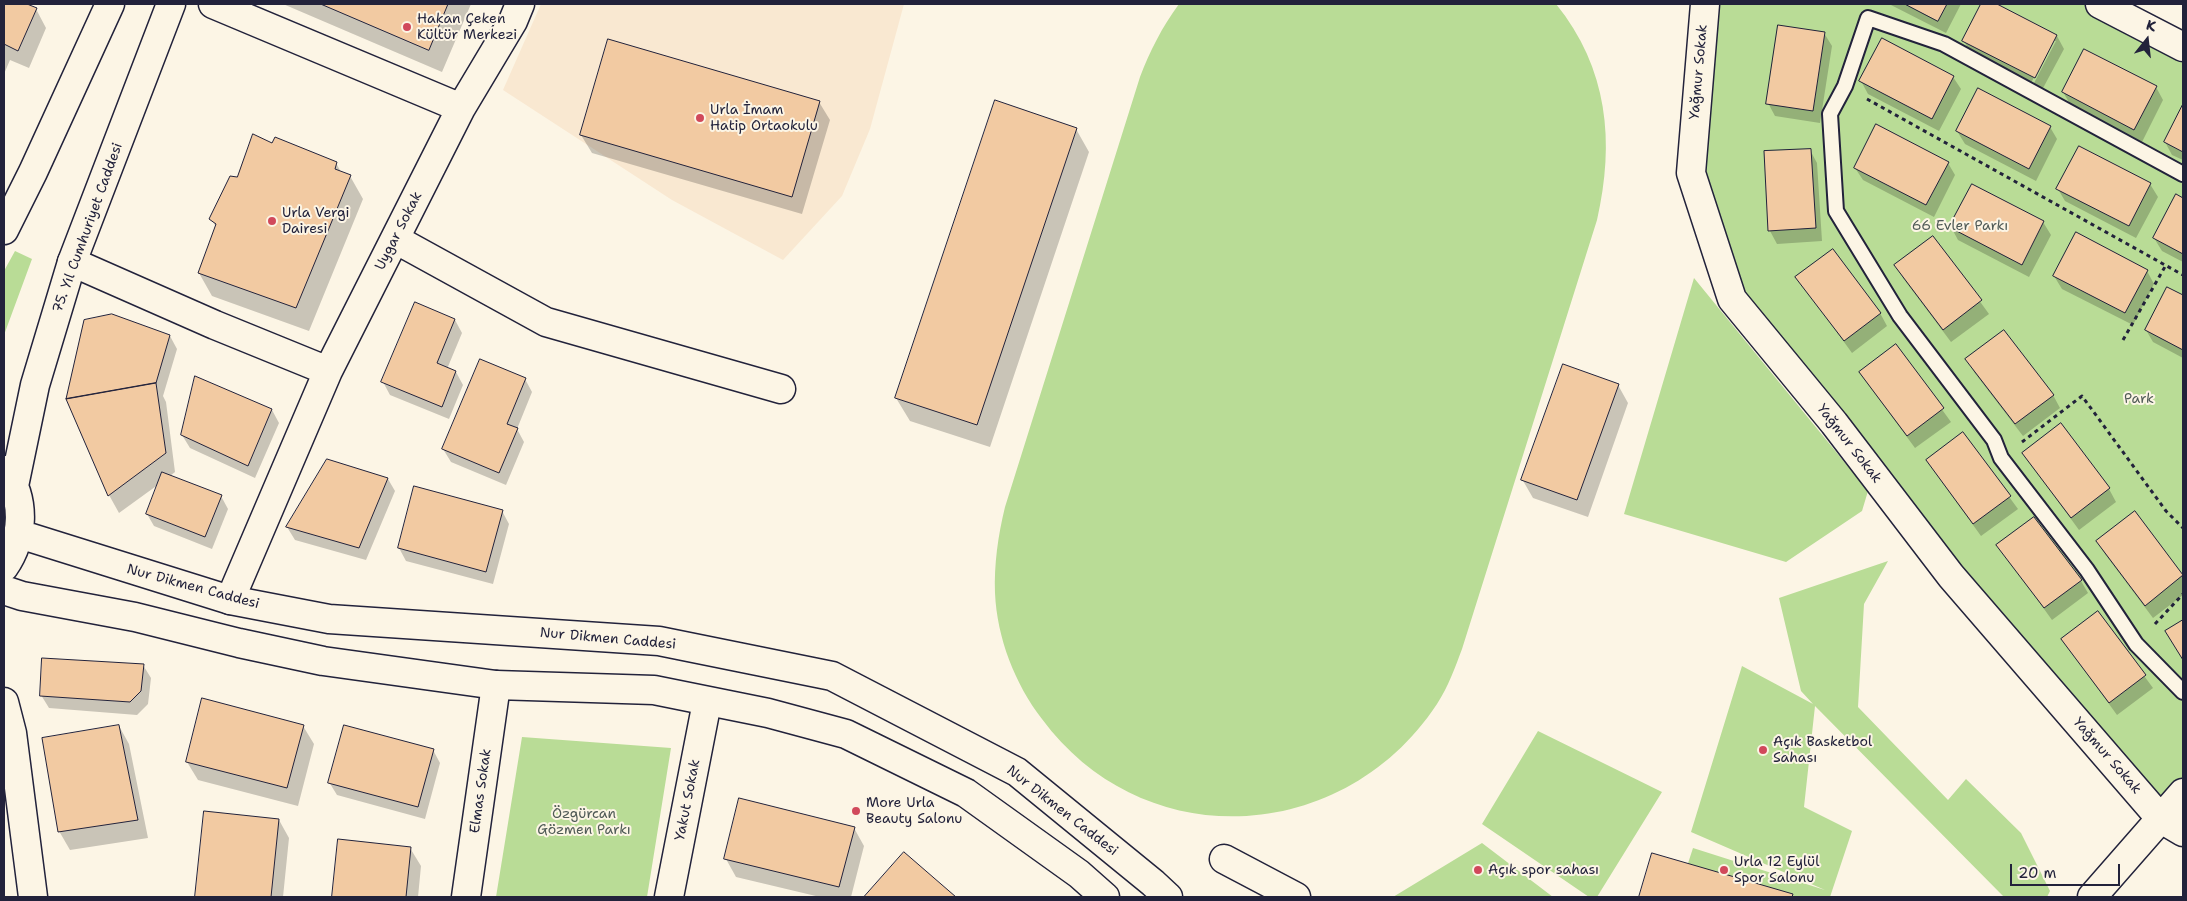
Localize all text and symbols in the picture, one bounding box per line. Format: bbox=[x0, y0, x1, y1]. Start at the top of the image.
place label: Hakan Çeken Kültür Merkezi bbox=[417, 11, 517, 44]
north arrow bbox=[2122, 15, 2172, 65]
text: K bbox=[2144, 16, 2158, 36]
marker: Hakan Çeken Kültür Merkezi bbox=[401, 21, 413, 33]
street label: Yağmur Sokak bbox=[1686, 24, 1712, 120]
place label: Urla İmam Hatip Ortaokulu bbox=[710, 102, 818, 134]
marker: Urla İmam Hatip Ortaokulu bbox=[694, 112, 706, 124]
street label: 75. Yıl Cumhuriyet Caddesi bbox=[49, 141, 127, 315]
street label: Uygar Sokak bbox=[372, 189, 426, 273]
place label: Urla Vergi Dairesi bbox=[282, 205, 350, 238]
marker: Urla Vergi Dairesi bbox=[266, 215, 278, 227]
park label: 66 Evler Parkı bbox=[1912, 218, 2008, 234]
park label: Park bbox=[2124, 391, 2154, 407]
street label: Yağmur Sokak bbox=[1813, 401, 1885, 487]
street label: Nur Dikmen Caddesi bbox=[125, 561, 261, 613]
street label: Nur Dikmen Caddesi bbox=[539, 625, 677, 653]
street label: Yağmur Sokak bbox=[2069, 714, 2145, 798]
place label: Açık Basketbol Sahası bbox=[1773, 734, 1872, 766]
marker: Açık Basketbol Sahası bbox=[1757, 744, 1769, 756]
street label: Elmas Sokak bbox=[467, 747, 495, 835]
street label: Yakut Sokak bbox=[672, 758, 704, 842]
street label: Nur Dikmen Caddesi bbox=[1003, 762, 1121, 860]
place label: More Urla Beauty Salonu bbox=[866, 795, 962, 828]
marker: More Urla Beauty Salonu bbox=[850, 805, 862, 817]
park label: Özgürcan Gözmen Parkı bbox=[537, 806, 631, 839]
place label: Urla 12 Eylül Spor Salonu bbox=[1734, 854, 1819, 886]
scale bar bbox=[2012, 854, 2122, 886]
place label: Açık spor sahası bbox=[1488, 862, 1599, 878]
text: 20 m bbox=[2018, 863, 2057, 883]
marker: Açık spor sahası bbox=[1472, 864, 1484, 876]
marker: Urla 12 Eylül Spor Salonu bbox=[1718, 864, 1730, 876]

